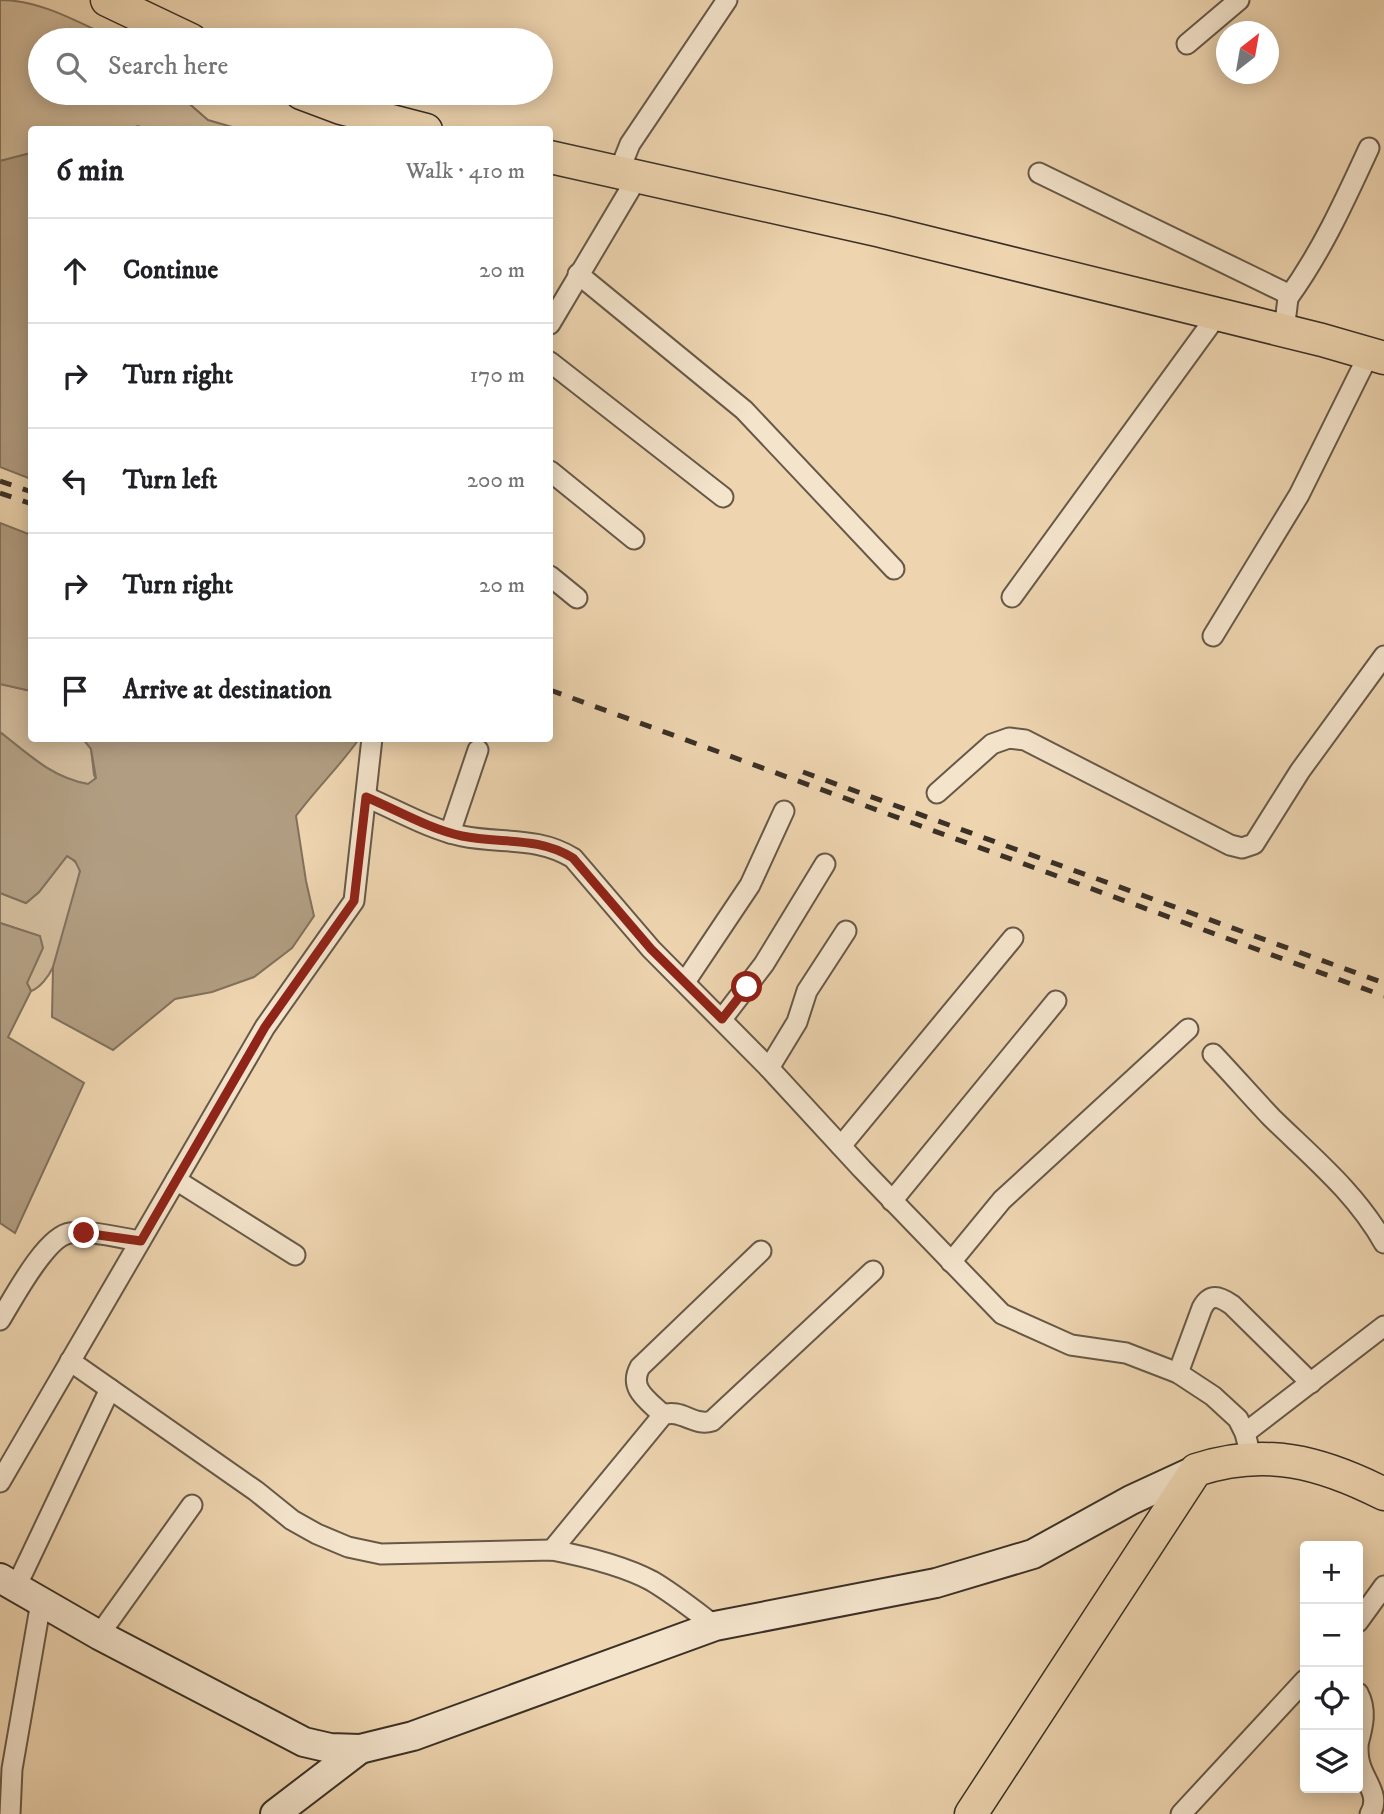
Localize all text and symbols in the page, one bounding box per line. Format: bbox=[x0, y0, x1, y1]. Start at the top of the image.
north arrow bbox=[1216, 21, 1279, 84]
search box bbox=[28, 28, 553, 105]
icon: search bbox=[52, 48, 90, 86]
text: Search here bbox=[108, 50, 228, 83]
text: 6 min bbox=[56, 153, 124, 190]
text: Walk · 410 m bbox=[406, 157, 525, 186]
icon: ahead bbox=[56, 252, 94, 290]
text: Continue bbox=[123, 254, 218, 287]
text: 20 m bbox=[479, 256, 525, 285]
icon: right bbox=[56, 357, 94, 395]
text: Turn right bbox=[123, 359, 233, 392]
text: 170 m bbox=[470, 361, 525, 390]
icon: left bbox=[56, 462, 94, 500]
text: Turn left bbox=[123, 464, 217, 497]
text: 200 m bbox=[467, 466, 525, 495]
icon: right bbox=[56, 567, 94, 605]
text: Turn right bbox=[123, 569, 233, 602]
text: 20 m bbox=[479, 571, 525, 600]
icon: arrive bbox=[56, 672, 94, 710]
text: Arrive at destination bbox=[123, 674, 332, 707]
route start bbox=[731, 971, 762, 1002]
route end bbox=[68, 1217, 99, 1248]
map controls bbox=[1300, 1541, 1363, 1793]
button: + bbox=[1300, 1541, 1363, 1604]
button: − bbox=[1300, 1604, 1363, 1667]
button: locate bbox=[1300, 1667, 1363, 1730]
button: layers bbox=[1300, 1730, 1363, 1793]

